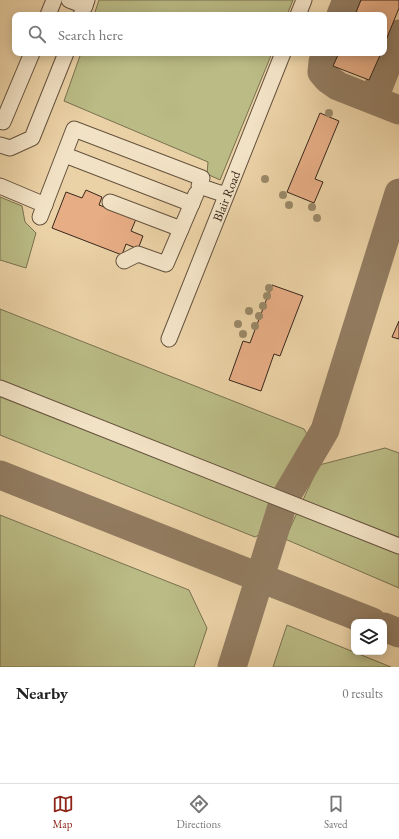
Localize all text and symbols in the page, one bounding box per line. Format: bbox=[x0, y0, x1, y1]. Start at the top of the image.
search box bbox=[12, 12, 387, 56]
icon: search bbox=[26, 23, 48, 45]
text: Search here bbox=[58, 25, 123, 44]
street label: Blair Road bbox=[208, 168, 244, 224]
map controls bbox=[351, 619, 387, 655]
button: layers bbox=[351, 619, 387, 655]
text: Nearby bbox=[16, 682, 68, 704]
text: 0 results bbox=[342, 685, 383, 702]
tab: Map bbox=[52, 793, 74, 831]
tab: Directions bbox=[177, 793, 221, 831]
tab: Saved bbox=[324, 793, 347, 831]

